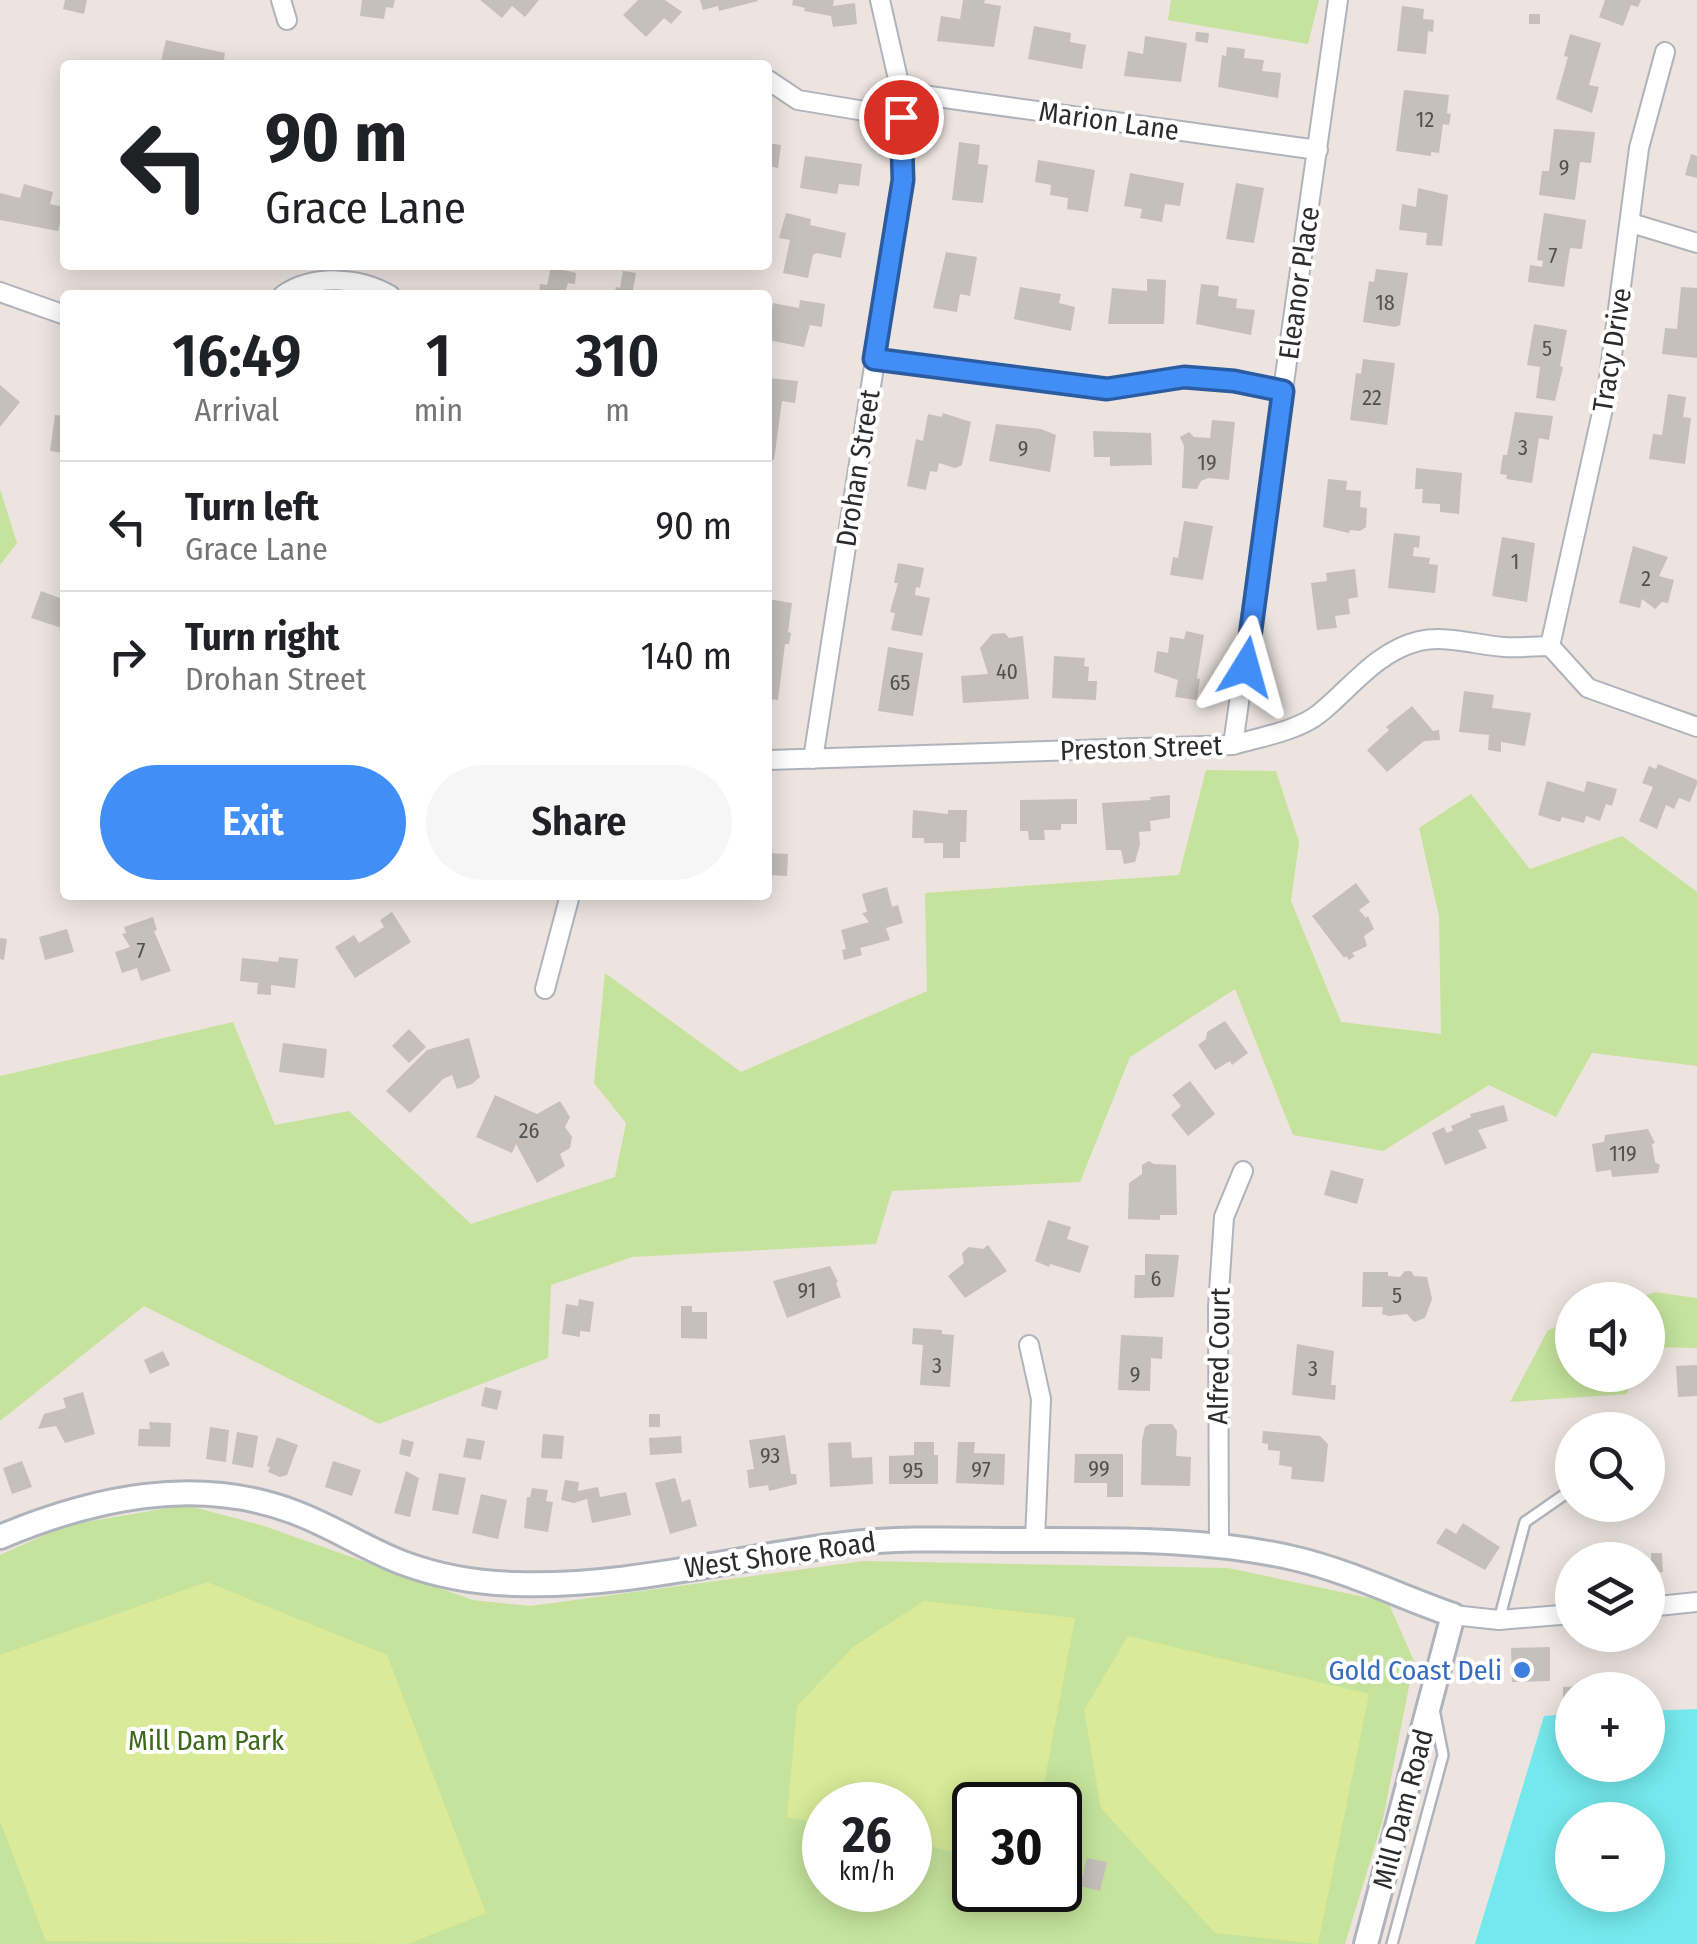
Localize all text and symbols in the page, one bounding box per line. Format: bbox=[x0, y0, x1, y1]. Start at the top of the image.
pin bbox=[859, 75, 944, 160]
icon: arrive bbox=[874, 90, 929, 145]
street label: Marion Lane bbox=[1037, 95, 1181, 147]
text: 90 m bbox=[265, 96, 407, 180]
icon: left bbox=[100, 100, 230, 230]
house number: 12 bbox=[1416, 106, 1434, 133]
house number: 9 bbox=[1559, 154, 1569, 181]
text: Grace Lane bbox=[265, 181, 466, 235]
street label: Eleanor Place bbox=[1272, 204, 1326, 362]
house number: 7 bbox=[1549, 242, 1558, 269]
street label: Tracy Drive bbox=[1586, 286, 1638, 414]
house number: 18 bbox=[1375, 289, 1395, 316]
text: 16:49 bbox=[172, 320, 301, 392]
text: 1 bbox=[426, 320, 451, 392]
text: 310 bbox=[576, 320, 660, 392]
house number: 5 bbox=[1542, 335, 1552, 362]
house number: 22 bbox=[1362, 384, 1382, 411]
street label: Drohan Street bbox=[829, 386, 887, 549]
text: Arrival bbox=[194, 391, 279, 429]
text: min bbox=[414, 391, 463, 429]
text: m bbox=[605, 391, 630, 429]
house number: 3 bbox=[1518, 434, 1528, 461]
house number: 9 bbox=[1018, 435, 1028, 462]
house number: 19 bbox=[1197, 449, 1217, 476]
text: Turn left bbox=[185, 484, 319, 530]
icon: left bbox=[100, 499, 155, 554]
text: 90 m bbox=[656, 503, 732, 549]
text: Grace Lane bbox=[185, 530, 328, 568]
house number: 1 bbox=[1511, 548, 1519, 575]
house number: 2 bbox=[1641, 565, 1651, 592]
text: Turn right bbox=[185, 614, 339, 660]
position arrow bbox=[1194, 615, 1298, 719]
icon: right bbox=[100, 629, 155, 684]
text: 140 m bbox=[641, 633, 732, 679]
house number: 40 bbox=[996, 658, 1018, 685]
text: Drohan Street bbox=[185, 660, 366, 698]
house number: 65 bbox=[890, 669, 910, 696]
street label: Preston Street bbox=[1059, 729, 1224, 767]
button: Exit bbox=[100, 765, 406, 880]
button: Share bbox=[426, 765, 732, 880]
house number: 7 bbox=[137, 937, 146, 964]
house number: 26 bbox=[519, 1117, 539, 1144]
house number: 119 bbox=[1609, 1140, 1637, 1167]
house number: 6 bbox=[1151, 1265, 1162, 1292]
house number: 91 bbox=[798, 1277, 816, 1304]
house number: 5 bbox=[1392, 1282, 1402, 1309]
map controls bbox=[1555, 1282, 1665, 1912]
button: sound bbox=[1555, 1282, 1665, 1392]
street label: Alfred Court bbox=[1201, 1286, 1237, 1425]
house number: 3 bbox=[932, 1352, 942, 1379]
house number: 3 bbox=[1308, 1355, 1318, 1382]
house number: 9 bbox=[1130, 1361, 1140, 1388]
button: search bbox=[1555, 1412, 1665, 1522]
house number: 93 bbox=[760, 1442, 780, 1469]
house number: 99 bbox=[1088, 1455, 1110, 1482]
house number: 97 bbox=[971, 1456, 991, 1483]
house number: 95 bbox=[903, 1457, 923, 1484]
street label: West Shore Road bbox=[682, 1525, 878, 1585]
button: layers bbox=[1555, 1542, 1665, 1652]
place label: Gold Coast Deli bbox=[1328, 1654, 1502, 1687]
marker: Gold Coast Deli bbox=[1511, 1659, 1533, 1681]
button: + bbox=[1555, 1672, 1665, 1782]
park label: Mill Dam Park bbox=[128, 1724, 285, 1757]
street label: Mill Dam Road bbox=[1366, 1725, 1440, 1893]
speed limit sign: 30 bbox=[952, 1782, 1082, 1912]
button: − bbox=[1555, 1802, 1665, 1912]
text: 26 bbox=[842, 1805, 892, 1865]
text: km/h bbox=[839, 1857, 895, 1887]

